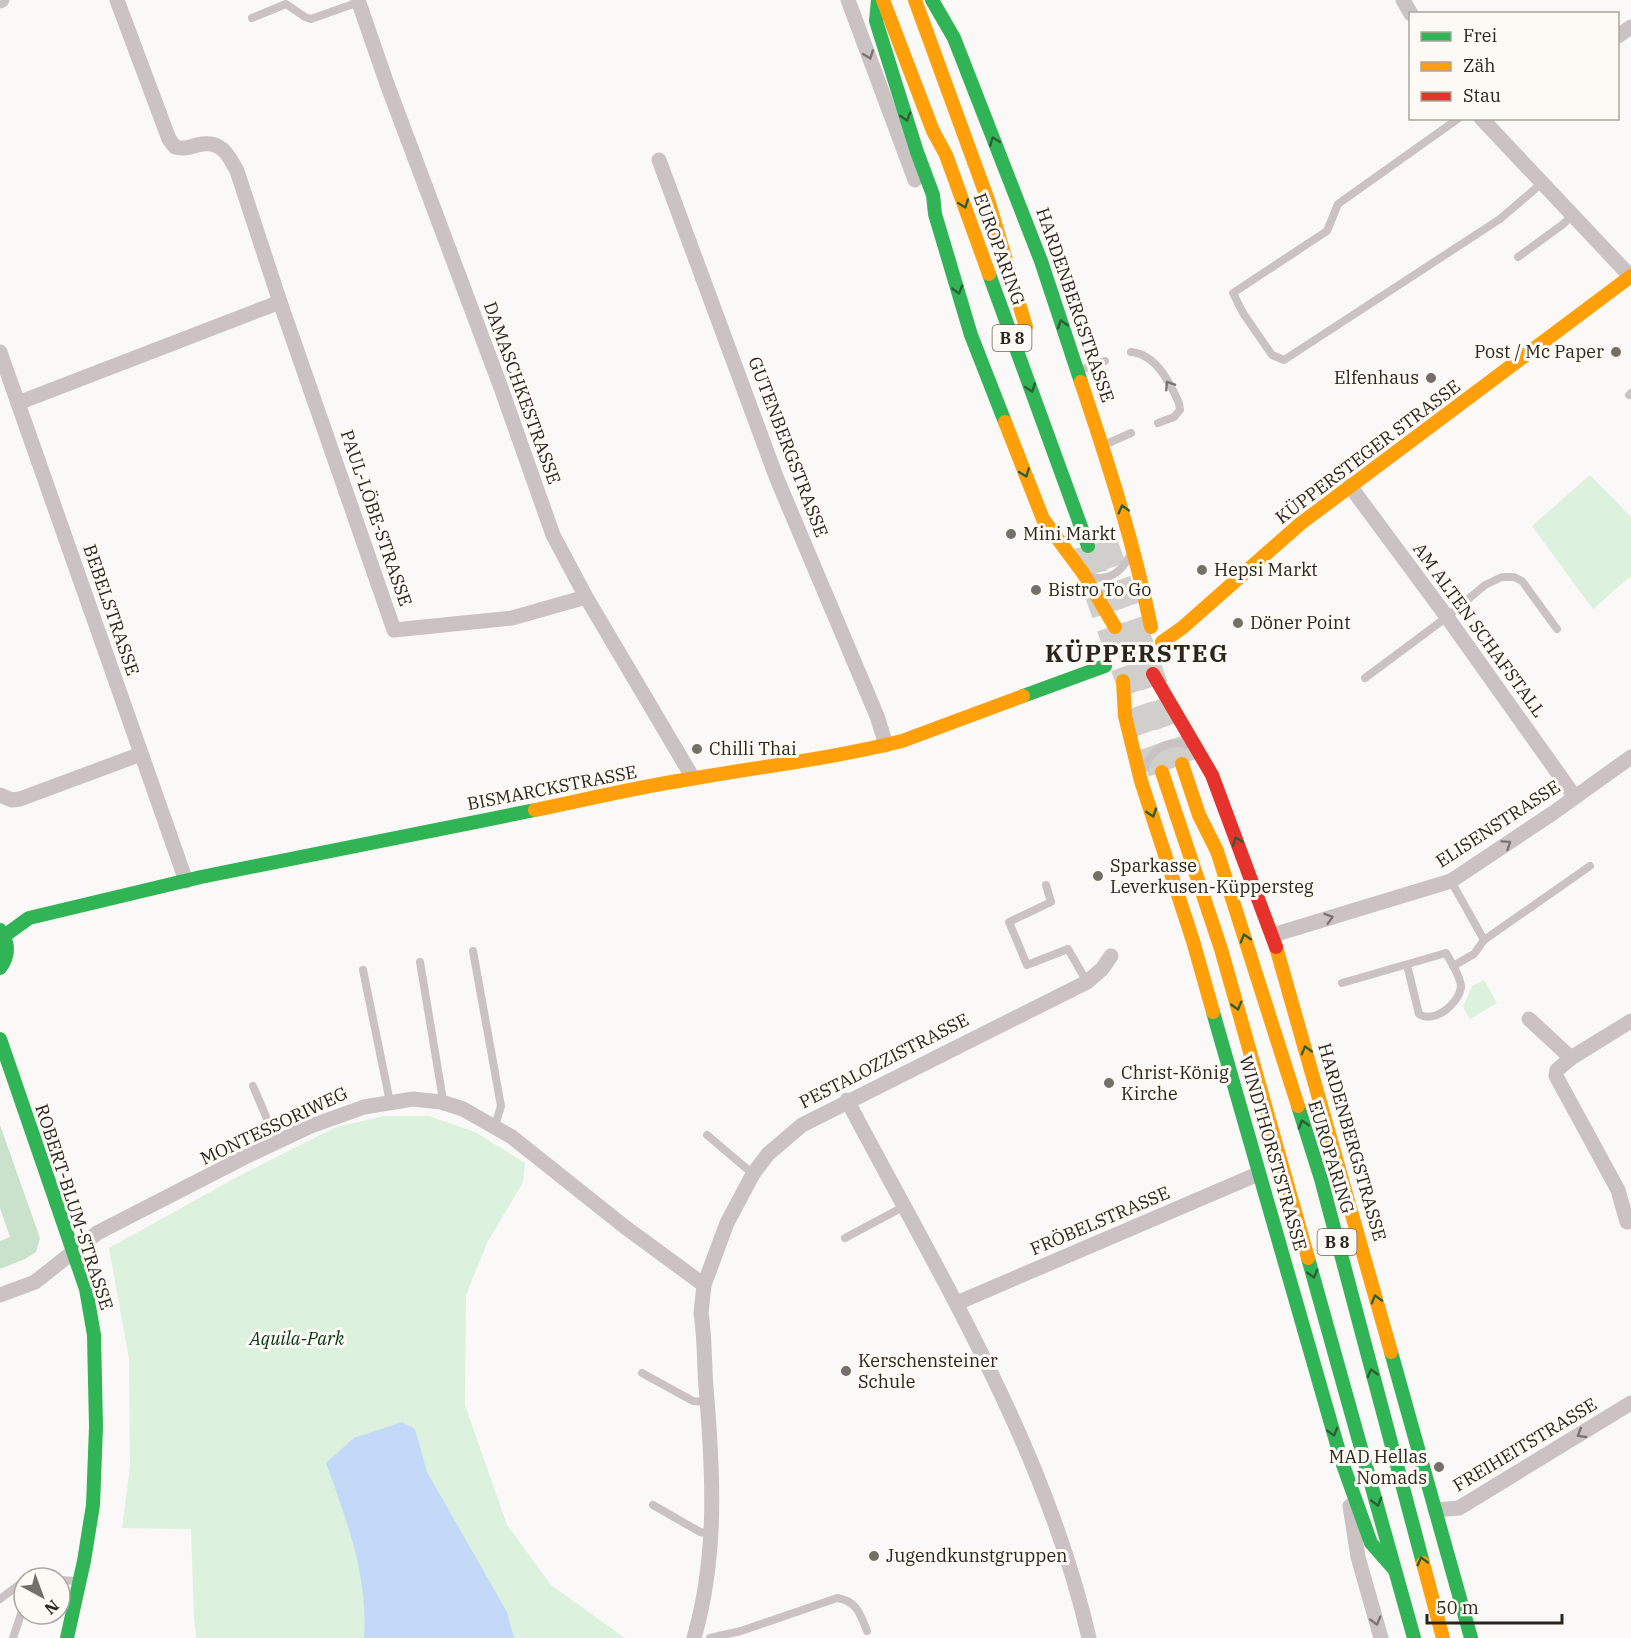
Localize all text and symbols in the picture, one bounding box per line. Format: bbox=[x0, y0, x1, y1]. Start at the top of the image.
legend bbox=[1409, 12, 1619, 120]
text: Frei bbox=[1463, 24, 1497, 47]
one-way arrow bbox=[861, 49, 874, 60]
text: Zäh bbox=[1463, 54, 1496, 77]
text: Stau bbox=[1463, 84, 1501, 107]
one-way arrow bbox=[898, 111, 911, 122]
one-way arrow bbox=[989, 136, 1002, 147]
street label: EUROPARING bbox=[969, 190, 1030, 308]
one-way arrow bbox=[956, 198, 969, 209]
street label: HARDENBERGSTRASSE bbox=[1031, 204, 1120, 405]
one-way arrow bbox=[951, 284, 963, 295]
street label: DAMASCHKESTRASSE bbox=[479, 298, 566, 487]
one-way arrow bbox=[1057, 319, 1069, 330]
road number: B 8 bbox=[992, 325, 1032, 351]
place label: Post / Mc Paper bbox=[1474, 340, 1604, 363]
marker: Post / Mc Paper bbox=[1609, 345, 1623, 359]
street label: GUTENBERGSTRASSE bbox=[743, 353, 833, 540]
place label: Elfenhaus bbox=[1334, 366, 1419, 389]
marker: Elfenhaus bbox=[1424, 371, 1438, 385]
street label: KÜPPERSTEGER STRASSE bbox=[1271, 374, 1465, 529]
one-way arrow bbox=[1165, 381, 1177, 391]
one-way arrow bbox=[1023, 382, 1036, 392]
street label: PAUL-LÖBE-STRASSE bbox=[335, 427, 417, 609]
one-way arrow bbox=[1018, 467, 1030, 478]
one-way arrow bbox=[1117, 504, 1130, 514]
place label: Mini Markt bbox=[1023, 522, 1116, 545]
marker: Mini Markt bbox=[1004, 527, 1018, 541]
street label: AM ALTEN SCHAFSTALL bbox=[1408, 538, 1551, 722]
street label: BEBELSTRASSE bbox=[78, 541, 145, 678]
place label: Hepsi Markt bbox=[1214, 558, 1318, 581]
marker: Hepsi Markt bbox=[1195, 563, 1209, 577]
place label: Bistro To Go bbox=[1048, 578, 1151, 601]
marker: Bistro To Go bbox=[1029, 583, 1043, 597]
place label: Döner Point bbox=[1250, 611, 1351, 634]
marker: Döner Point bbox=[1231, 616, 1245, 630]
district label: KÜPPERSTEG bbox=[1045, 637, 1229, 669]
place label: Chilli Thai bbox=[709, 737, 797, 760]
marker: Chilli Thai bbox=[690, 742, 704, 756]
street label: BISMARCKSTRASSE bbox=[465, 760, 639, 815]
street label: ELISENSTRASSE bbox=[1431, 775, 1564, 872]
one-way arrow bbox=[1144, 807, 1157, 818]
one-way arrow bbox=[1232, 836, 1245, 847]
one-way arrow bbox=[1500, 840, 1511, 851]
place label: Sparkasse Leverkusen-Küppersteg bbox=[1110, 854, 1314, 898]
marker: Sparkasse Leverkusen-Küppersteg bbox=[1091, 869, 1105, 883]
one-way arrow bbox=[1323, 913, 1334, 925]
one-way arrow bbox=[1240, 933, 1252, 944]
one-way arrow bbox=[1230, 1000, 1242, 1011]
street label: PESTALOZZISTRASSE bbox=[795, 1008, 973, 1113]
street label: HARDENBERGSTRASSE bbox=[1313, 1040, 1392, 1243]
one-way arrow bbox=[1300, 1046, 1313, 1056]
street label: WINDTHORSTSTRASSE bbox=[1235, 1052, 1312, 1253]
place label: Christ-König Kirche bbox=[1121, 1061, 1229, 1105]
marker: Christ-König Kirche bbox=[1102, 1076, 1116, 1090]
street label: MONTESSORIWEG bbox=[196, 1081, 351, 1170]
street label: EUROPARING bbox=[1303, 1097, 1360, 1216]
street label: ROBERT-BLUM-STRASSE bbox=[30, 1101, 119, 1313]
one-way arrow bbox=[1298, 1119, 1310, 1130]
street label: FRÖBELSTRASSE bbox=[1026, 1181, 1173, 1260]
road number: B 8 bbox=[1318, 1229, 1356, 1255]
one-way arrow bbox=[1306, 1268, 1318, 1279]
one-way arrow bbox=[1371, 1294, 1383, 1305]
park label: Aquila-Park bbox=[249, 1327, 345, 1350]
place label: Kerschensteiner Schule bbox=[858, 1349, 998, 1393]
marker: Kerschensteiner Schule bbox=[839, 1364, 853, 1378]
one-way arrow bbox=[1367, 1368, 1379, 1379]
street label: FREIHEITSTRASSE bbox=[1449, 1392, 1601, 1497]
one-way arrow bbox=[1326, 1426, 1338, 1437]
one-way arrow bbox=[1577, 1426, 1587, 1438]
place label: MAD Hellas Nomads bbox=[1329, 1445, 1427, 1489]
marker: MAD Hellas Nomads bbox=[1432, 1460, 1446, 1474]
one-way arrow bbox=[1370, 1497, 1383, 1507]
place label: Jugendkunstgruppen bbox=[886, 1544, 1068, 1567]
marker: Jugendkunstgruppen bbox=[867, 1549, 881, 1563]
one-way arrow bbox=[1417, 1556, 1430, 1566]
north arrow bbox=[12, 1566, 72, 1626]
scale bar bbox=[1427, 1587, 1562, 1625]
text: N bbox=[41, 1596, 63, 1619]
text: 50 m bbox=[1436, 1596, 1479, 1619]
one-way arrow bbox=[1369, 1615, 1381, 1626]

